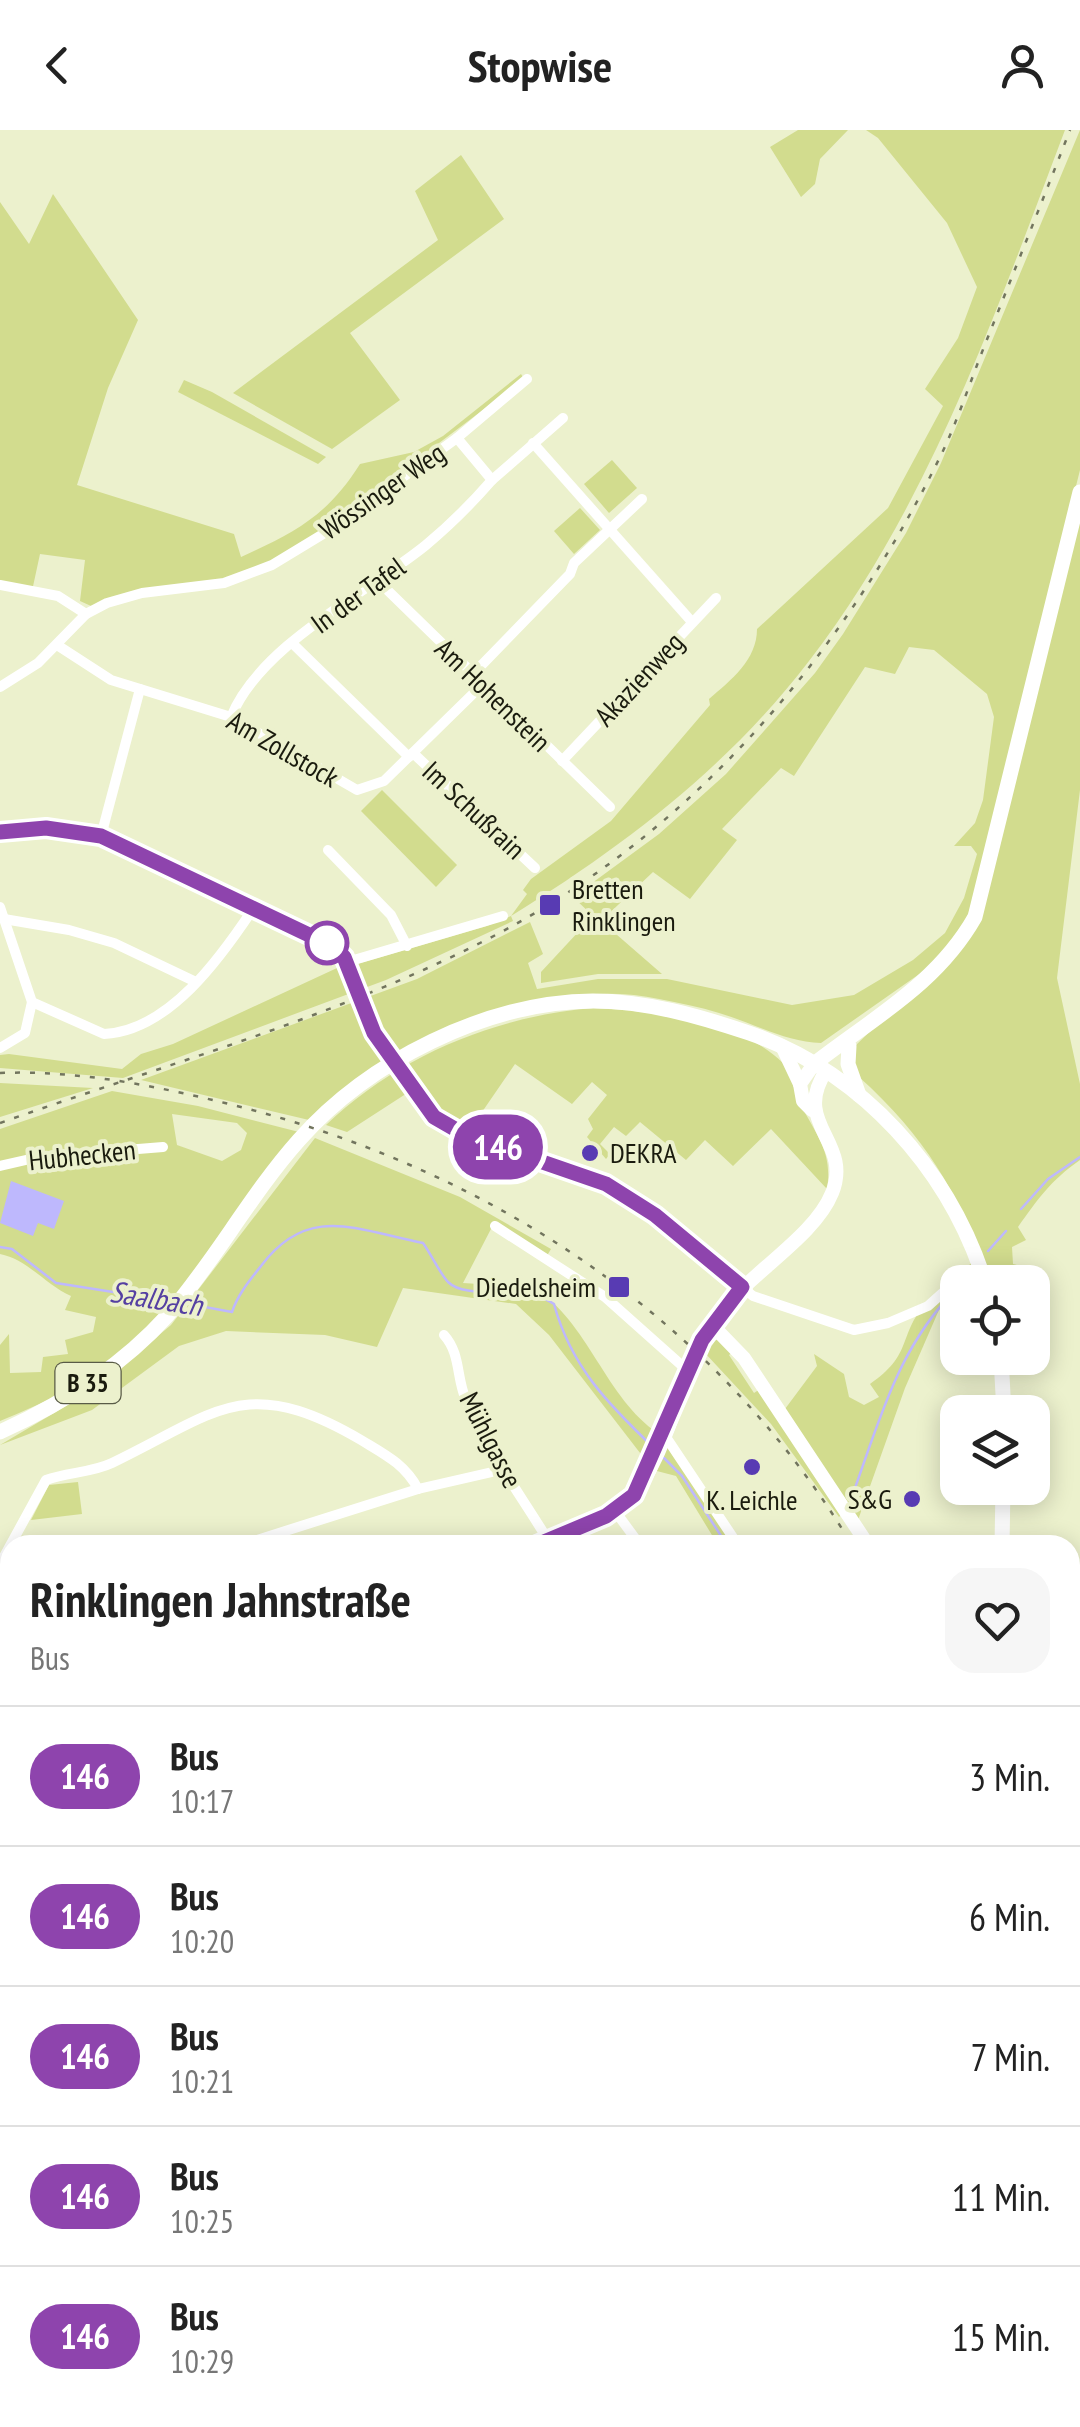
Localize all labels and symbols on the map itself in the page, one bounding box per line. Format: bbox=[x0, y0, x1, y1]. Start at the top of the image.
street label: Wössinger Weg bbox=[312, 434, 452, 547]
street label: In der Tafel bbox=[303, 548, 413, 641]
street label: Akazienweg bbox=[586, 624, 691, 733]
street label: Am Hohenstein bbox=[427, 630, 559, 759]
street label: Am Zollstock bbox=[221, 702, 346, 795]
street label: Im Schußrain bbox=[415, 752, 534, 867]
place label: Bretten Rinklingen bbox=[572, 870, 676, 939]
marker: Bretten Rinklingen bbox=[537, 892, 563, 918]
unlabelled marker bbox=[306, 922, 348, 964]
line badge: 146 bbox=[440, 1114, 556, 1180]
street label: Hubhecken bbox=[27, 1130, 137, 1179]
place label: DEKRA bbox=[610, 1134, 677, 1171]
marker: DEKRA bbox=[579, 1142, 601, 1164]
place label: Diedelsheim bbox=[476, 1268, 596, 1305]
water label: Saalbach bbox=[107, 1271, 207, 1324]
marker: Diedelsheim bbox=[606, 1274, 632, 1300]
road number: B 35 bbox=[56, 1363, 120, 1403]
street label: Mühlgasse bbox=[452, 1386, 531, 1494]
marker: K. Leichle bbox=[741, 1456, 763, 1478]
place label: S&G bbox=[848, 1480, 892, 1517]
place label: K. Leichle bbox=[706, 1481, 798, 1518]
marker: S&G bbox=[901, 1488, 923, 1510]

